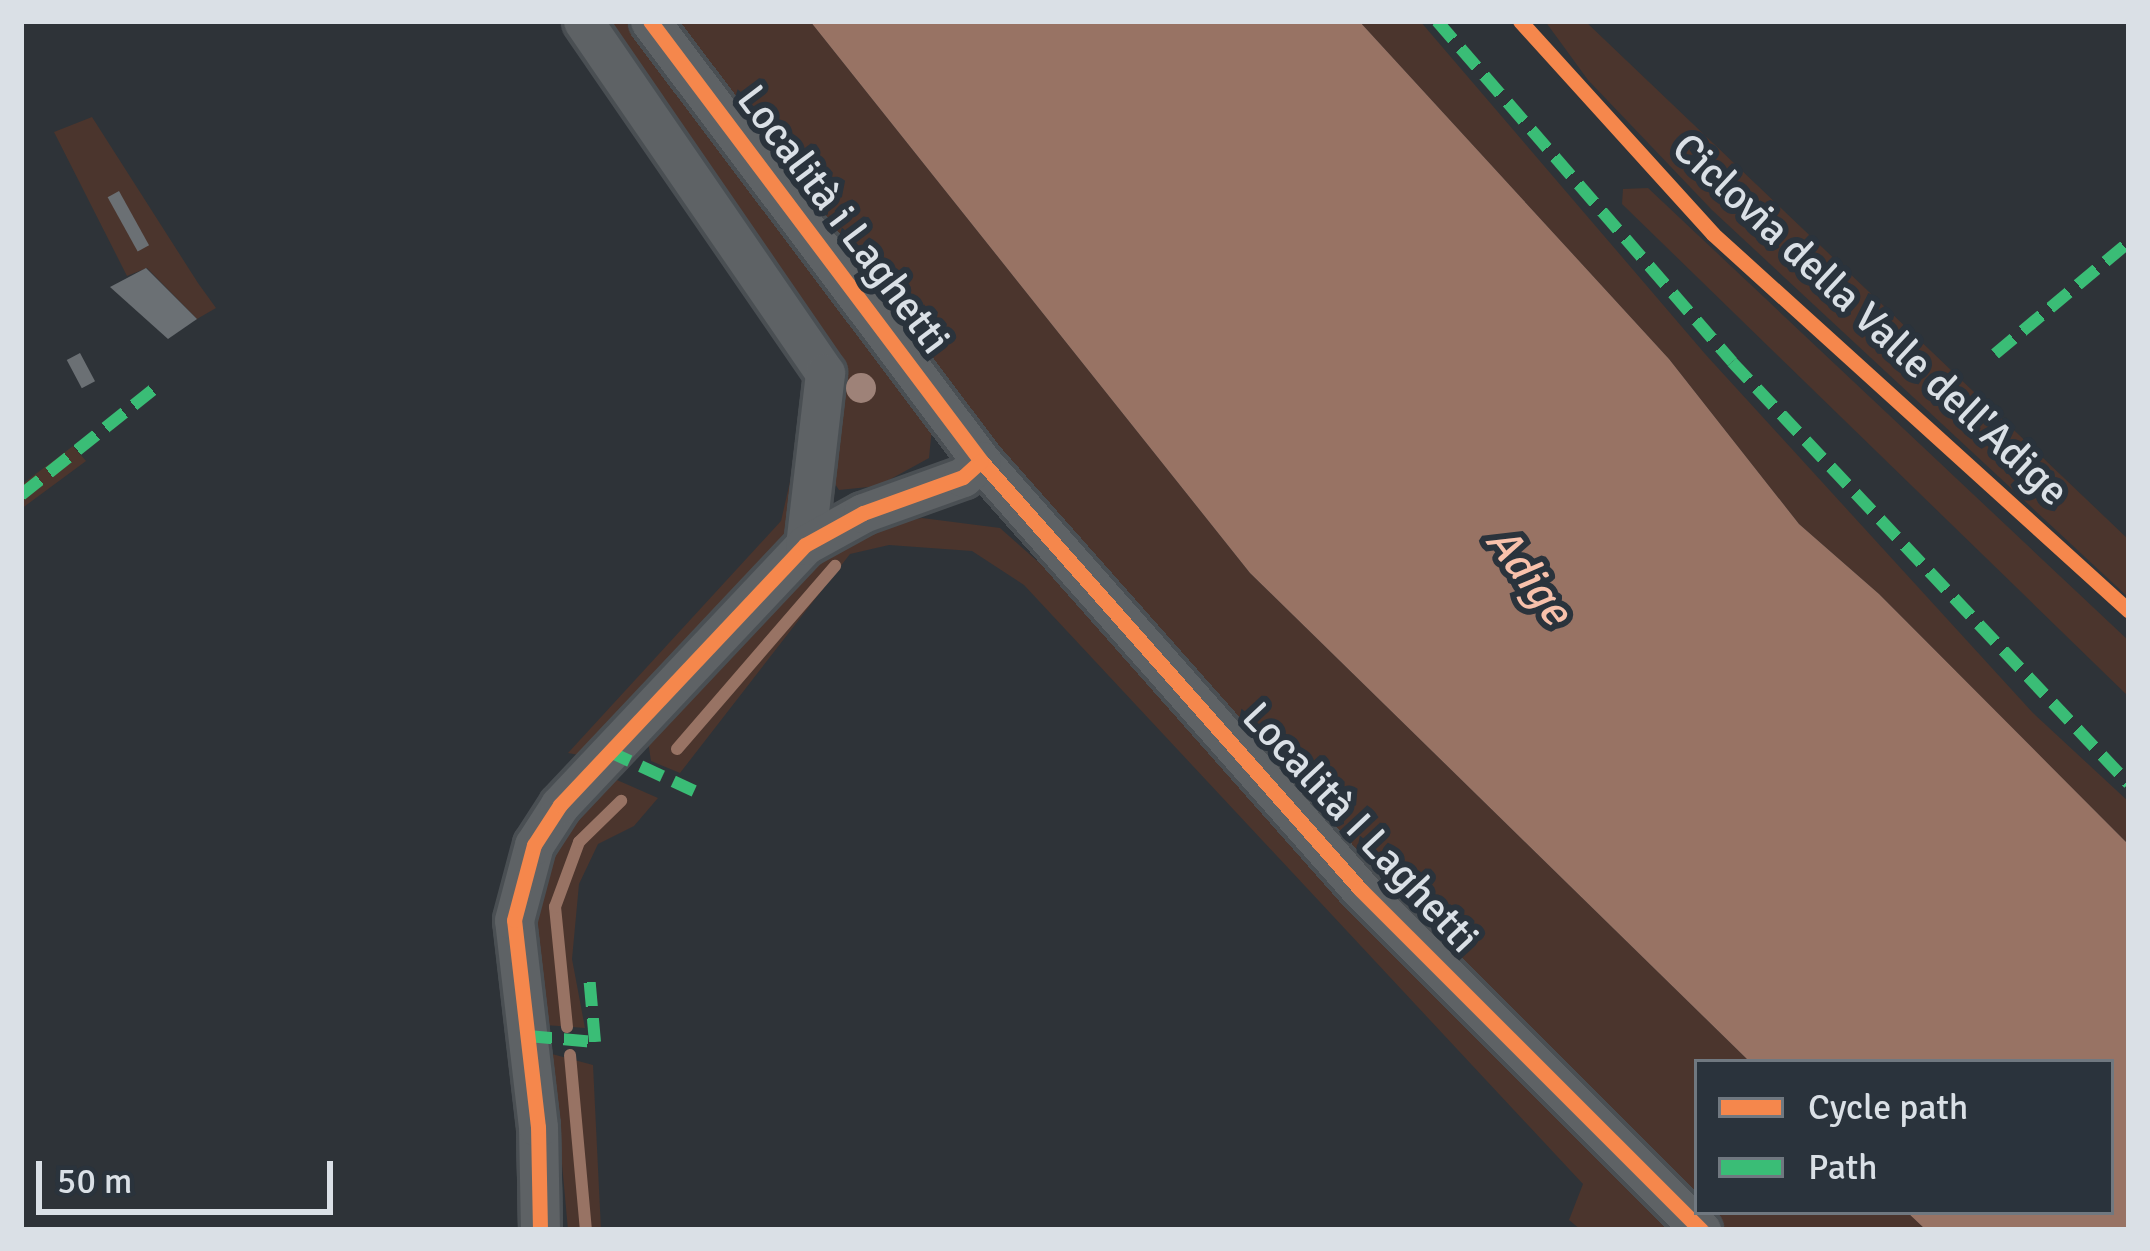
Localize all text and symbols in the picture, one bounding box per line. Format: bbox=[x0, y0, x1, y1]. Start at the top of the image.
street label: Località i Laghetti bbox=[726, 76, 960, 364]
street label: Ciclovia della Valle dell'Adige bbox=[1661, 123, 2079, 517]
water label: Adige bbox=[1475, 516, 1583, 636]
street label: Località I Laghetti bbox=[1231, 692, 1489, 964]
legend bbox=[1694, 1059, 2114, 1215]
text: Cycle path bbox=[1808, 1085, 1968, 1130]
scale bar bbox=[42, 1137, 339, 1211]
text: Path bbox=[1808, 1145, 1878, 1190]
text: 50 m bbox=[57, 1159, 133, 1204]

